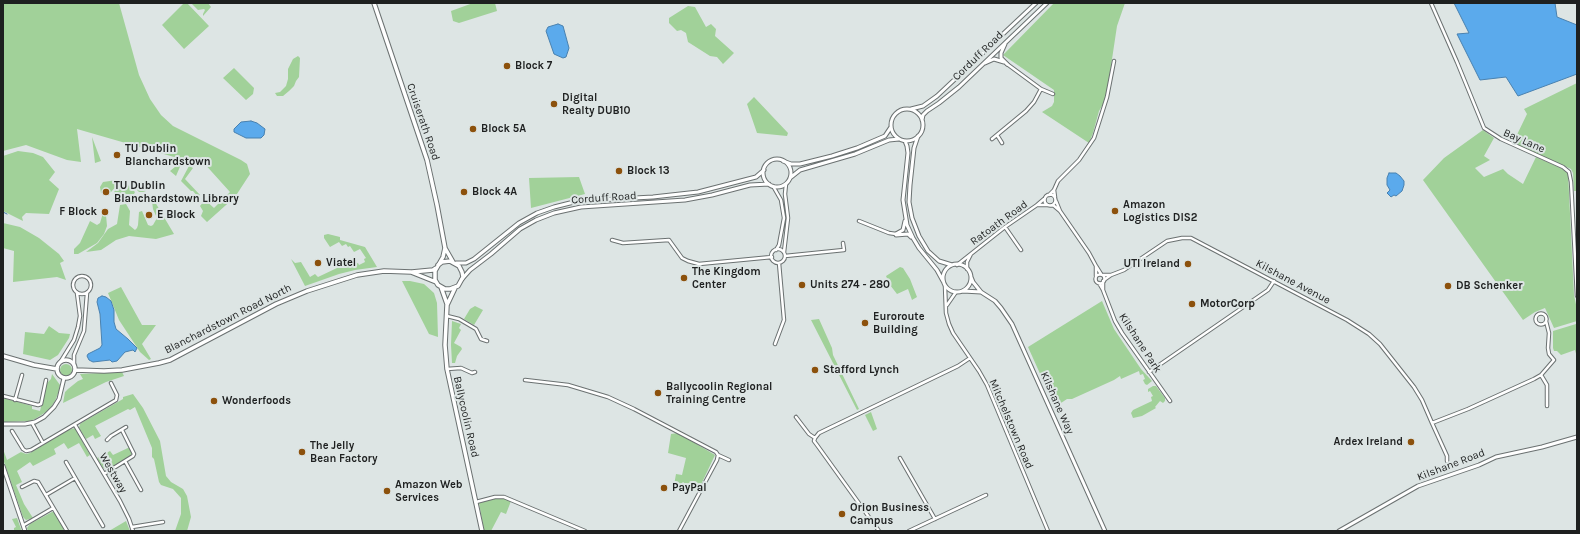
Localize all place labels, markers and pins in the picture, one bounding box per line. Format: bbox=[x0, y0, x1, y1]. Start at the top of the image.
place label: Block 7 bbox=[515, 59, 552, 73]
marker: Block 7 bbox=[502, 61, 512, 71]
place label: Digital Realty DUB10 bbox=[562, 91, 631, 117]
marker: Digital Realty DUB10 bbox=[549, 99, 559, 109]
place label: Block 5A bbox=[481, 122, 526, 136]
marker: Block 5A bbox=[468, 124, 478, 134]
place label: TU Dublin Blanchardstown bbox=[125, 142, 211, 168]
marker: TU Dublin Blanchardstown bbox=[112, 150, 122, 160]
place label: Block 13 bbox=[627, 164, 670, 178]
marker: Block 13 bbox=[614, 166, 624, 176]
place label: TU Dublin Blanchardstown Library bbox=[114, 179, 239, 205]
place label: Block 4A bbox=[472, 185, 517, 199]
marker: TU Dublin Blanchardstown Library bbox=[101, 187, 111, 197]
marker: Block 4A bbox=[459, 187, 469, 197]
place label: Amazon Logistics DIS2 bbox=[1123, 198, 1197, 224]
place label: F Block bbox=[59, 205, 97, 219]
marker: Amazon Logistics DIS2 bbox=[1110, 206, 1120, 216]
marker: F Block bbox=[100, 207, 110, 217]
place label: E Block bbox=[157, 208, 195, 222]
marker: E Block bbox=[144, 210, 154, 220]
place label: Viatel bbox=[326, 256, 356, 270]
place label: UTI Ireland bbox=[1124, 257, 1180, 271]
marker: Viatel bbox=[313, 258, 323, 268]
marker: UTI Ireland bbox=[1183, 259, 1193, 269]
place label: The Kingdom Center bbox=[692, 265, 761, 291]
marker: The Kingdom Center bbox=[679, 273, 689, 283]
place label: Units 274 - 280 bbox=[810, 278, 890, 292]
place label: DB Schenker bbox=[1456, 279, 1522, 293]
marker: Units 274 - 280 bbox=[797, 280, 807, 290]
marker: DB Schenker bbox=[1443, 281, 1453, 291]
place label: MotorCorp bbox=[1200, 297, 1255, 311]
marker: MotorCorp bbox=[1187, 299, 1197, 309]
place label: Euroroute Building bbox=[873, 310, 925, 336]
marker: Euroroute Building bbox=[860, 318, 870, 328]
place label: Stafford Lynch bbox=[823, 363, 899, 377]
marker: Stafford Lynch bbox=[810, 365, 820, 375]
place label: Ballycoolin Regional Training Centre bbox=[666, 380, 772, 406]
marker: Ballycoolin Regional Training Centre bbox=[653, 388, 663, 398]
place label: Wonderfoods bbox=[222, 394, 291, 408]
marker: Wonderfoods bbox=[209, 396, 219, 406]
place label: Ardex Ireland bbox=[1333, 435, 1403, 449]
marker: Ardex Ireland bbox=[1406, 437, 1416, 447]
place label: The Jelly Bean Factory bbox=[310, 439, 377, 465]
marker: The Jelly Bean Factory bbox=[297, 447, 307, 457]
place label: Amazon Web Services bbox=[395, 478, 463, 504]
place label: PayPal bbox=[672, 481, 707, 495]
marker: PayPal bbox=[659, 483, 669, 493]
marker: Amazon Web Services bbox=[382, 486, 392, 496]
place label: Orion Business Campus bbox=[850, 501, 929, 527]
marker: Orion Business Campus bbox=[837, 509, 847, 519]

